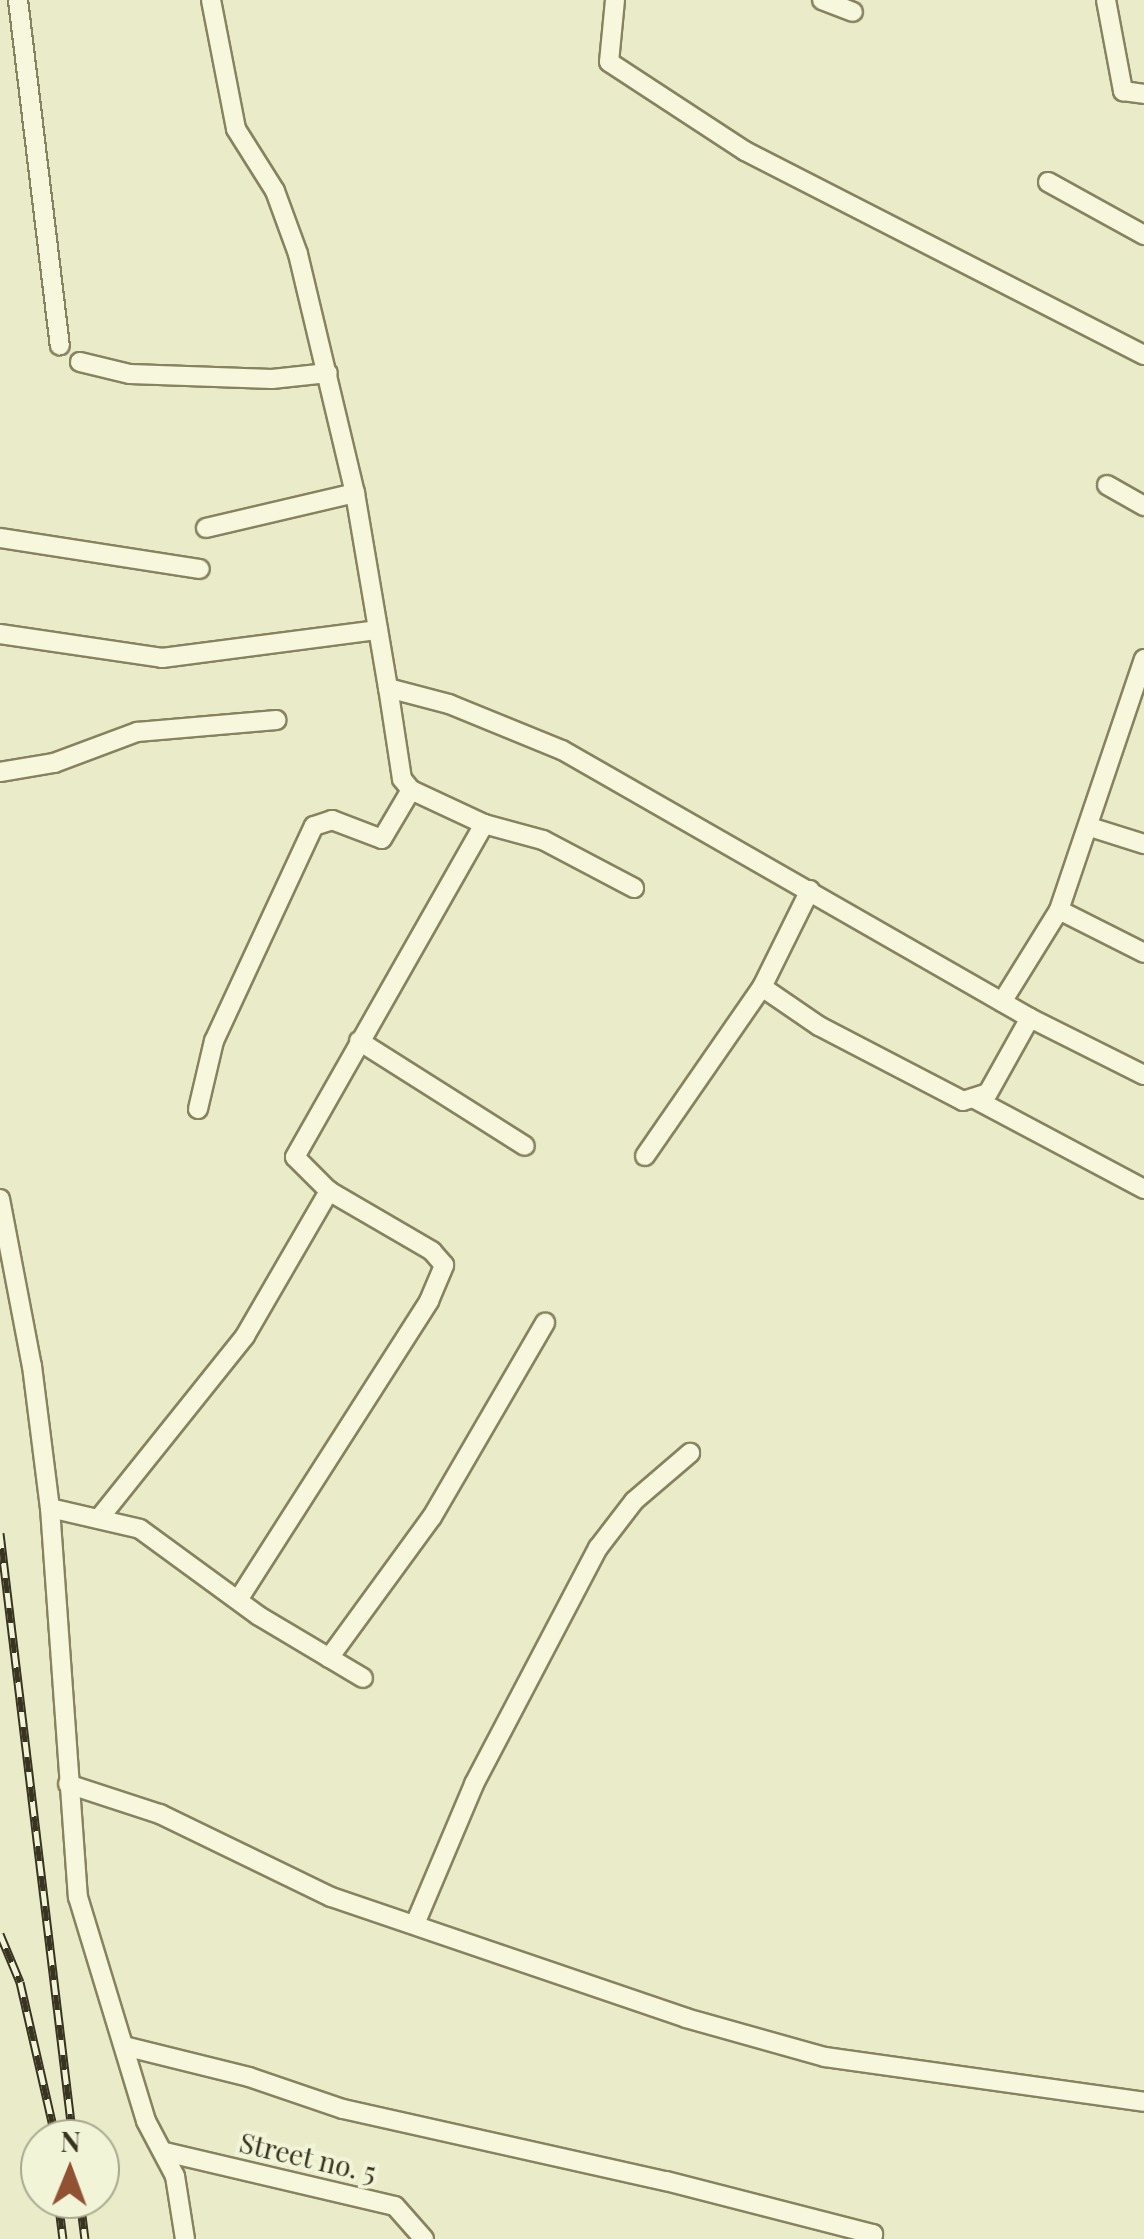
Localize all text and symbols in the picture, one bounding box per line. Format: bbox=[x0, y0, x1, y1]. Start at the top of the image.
north arrow bbox=[20, 2119, 120, 2219]
text: N bbox=[60, 2122, 81, 2159]
street label: Street no. 5 bbox=[236, 2125, 380, 2189]

